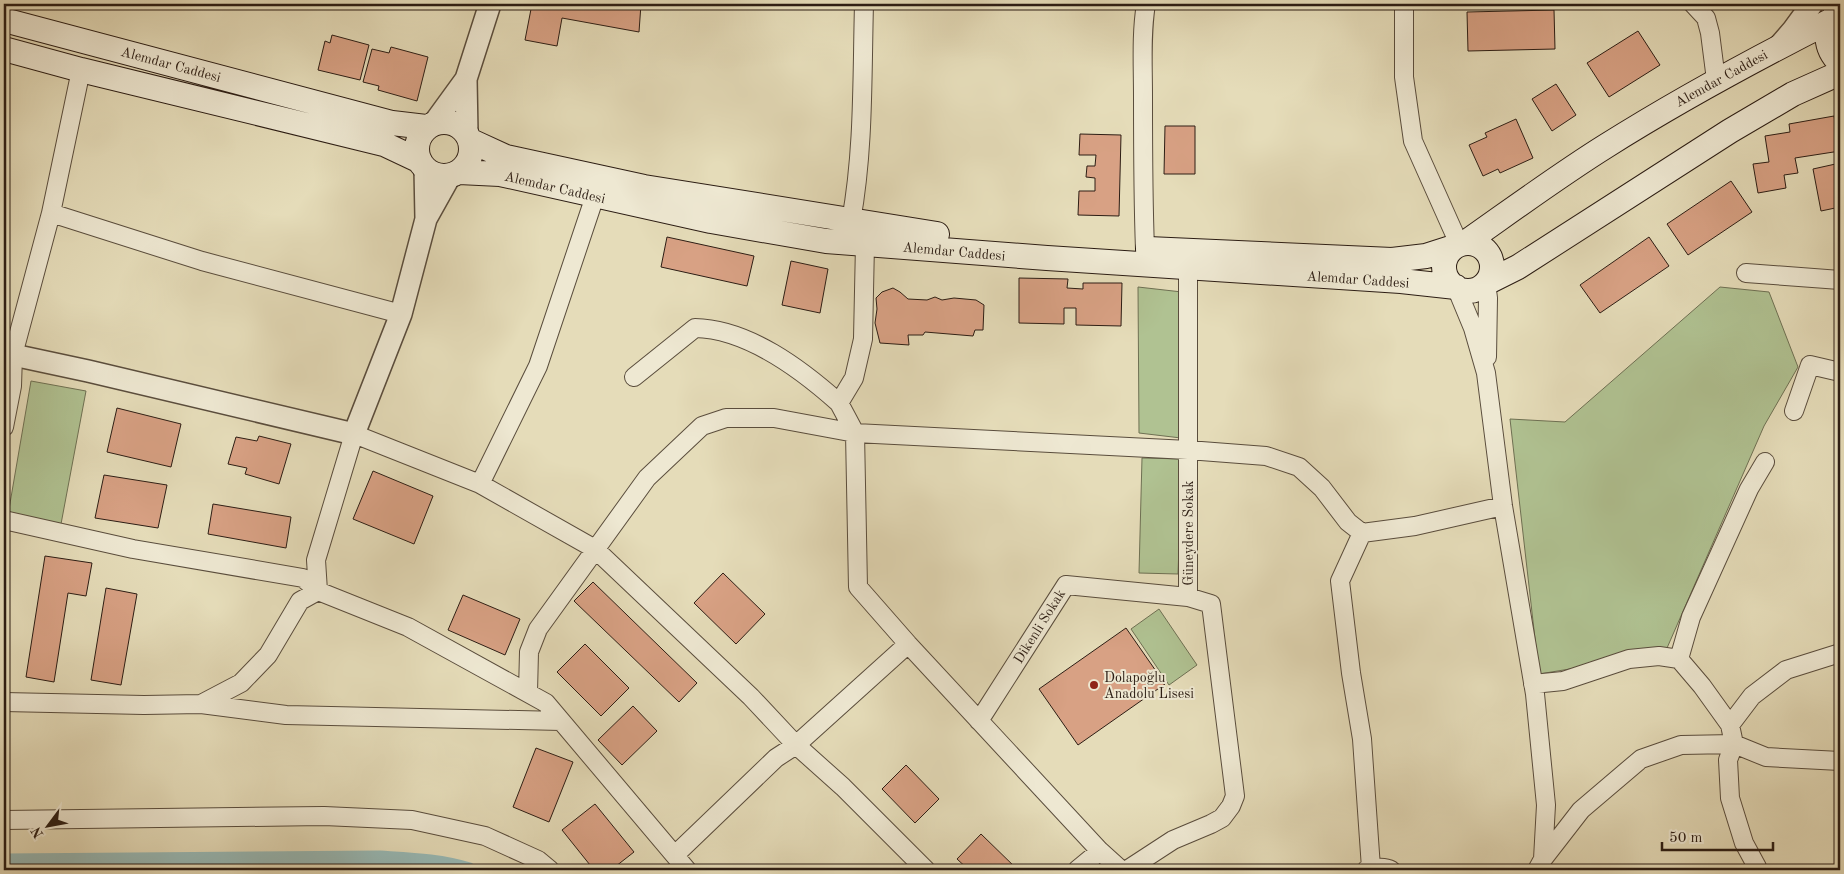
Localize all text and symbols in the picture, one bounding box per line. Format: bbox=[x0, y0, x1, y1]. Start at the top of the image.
street label: Alemdar Caddesi bbox=[119, 45, 223, 85]
street label: Alemdar Caddesi bbox=[1673, 48, 1770, 110]
street label: Alemdar Caddesi bbox=[503, 170, 607, 206]
street label: Alemdar Caddesi bbox=[902, 241, 1006, 263]
street label: Alemdar Caddesi bbox=[1306, 269, 1410, 291]
street label: Güneydere Sokak bbox=[1182, 480, 1196, 586]
street label: Dikenli Sokak bbox=[1012, 587, 1068, 666]
place label: Dolapoğlu Anadolu Lisesi bbox=[1104, 671, 1194, 701]
marker: Dolapoğlu Anadolu Lisesi bbox=[1088, 679, 1100, 691]
north arrow bbox=[22, 802, 72, 852]
scale bar bbox=[1662, 819, 1773, 851]
text: N bbox=[29, 824, 47, 841]
text: 50 m bbox=[1669, 831, 1703, 846]

